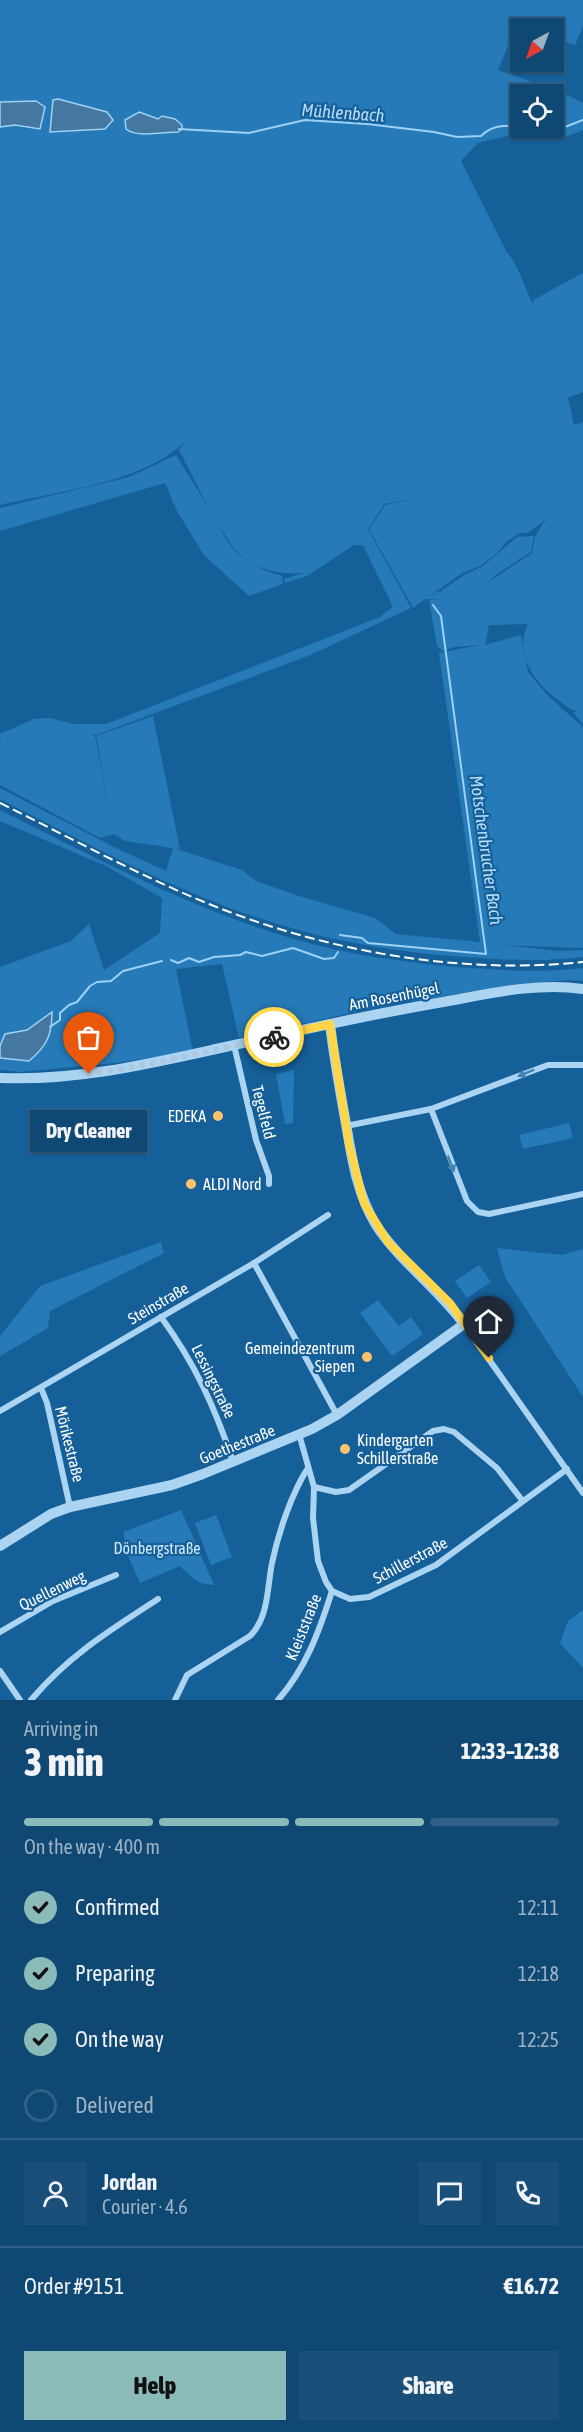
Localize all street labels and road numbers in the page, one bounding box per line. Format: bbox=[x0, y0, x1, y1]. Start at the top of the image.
street label: Am Rosenhügel bbox=[347, 978, 441, 1015]
street label: Tegelfeld bbox=[248, 1083, 279, 1141]
street label: Steinstraße bbox=[125, 1279, 191, 1327]
street label: Lessingstraße bbox=[187, 1341, 240, 1421]
street label: Mörikestraße bbox=[52, 1404, 88, 1484]
street label: Goethestraße bbox=[197, 1421, 277, 1467]
street label: Schillerstraße bbox=[370, 1533, 450, 1587]
street label: Quellenweg bbox=[16, 1566, 88, 1615]
street label: Kleiststraße bbox=[282, 1591, 324, 1663]

